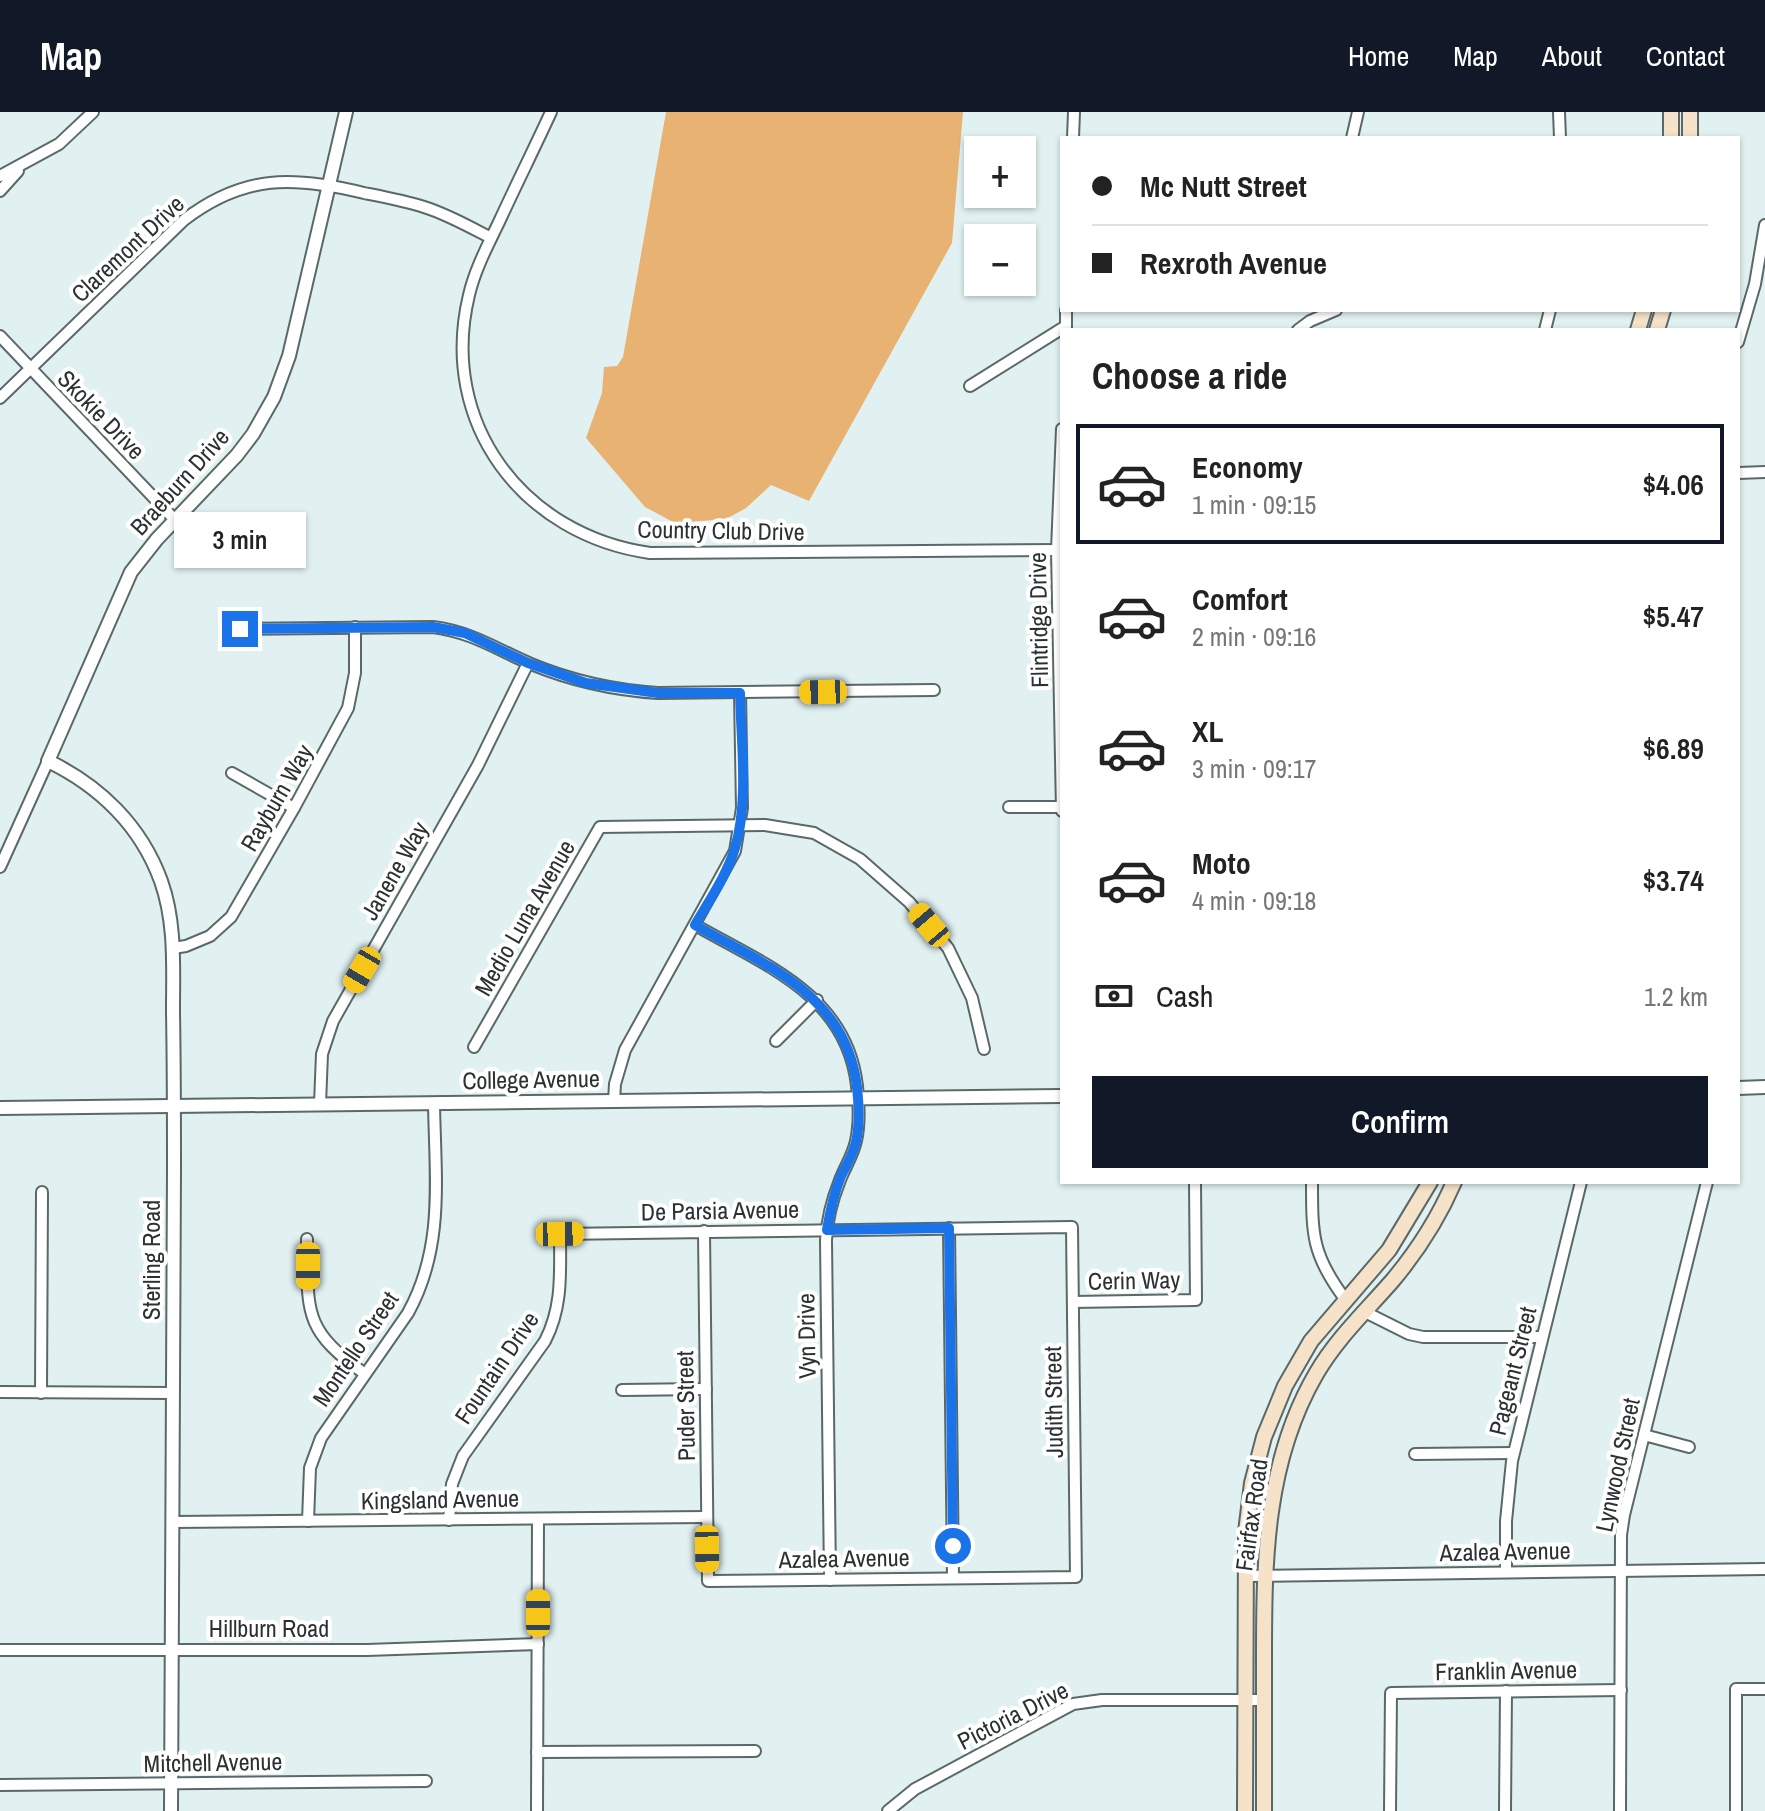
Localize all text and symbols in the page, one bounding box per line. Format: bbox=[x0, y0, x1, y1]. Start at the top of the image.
text: Map bbox=[40, 31, 102, 82]
text: Home bbox=[1348, 37, 1409, 75]
text: Map bbox=[1453, 37, 1498, 75]
text: About bbox=[1542, 37, 1602, 75]
text: Contact bbox=[1646, 37, 1725, 75]
map controls bbox=[964, 136, 1036, 296]
button: + bbox=[964, 136, 1036, 208]
text: Mc Nutt Street bbox=[1140, 166, 1307, 206]
street label: Claremont Drive bbox=[64, 188, 191, 309]
button: − bbox=[964, 224, 1036, 296]
text: Rexroth Avenue bbox=[1140, 243, 1327, 283]
text: Choose a ride bbox=[1092, 352, 1287, 400]
street label: Skokie Drive bbox=[51, 363, 152, 466]
street label: Braeburn Drive bbox=[123, 421, 236, 542]
text: Economy bbox=[1192, 447, 1303, 487]
icon: car bbox=[1096, 448, 1168, 520]
text: $4.06 bbox=[1642, 464, 1704, 504]
text: 1 min · 09:15 bbox=[1192, 487, 1316, 522]
callout: 3 min bbox=[174, 513, 306, 569]
street label: Country Club Drive bbox=[637, 513, 805, 547]
text: 3 min bbox=[213, 522, 267, 557]
street label: Flintridge Drive bbox=[1021, 552, 1055, 688]
text: Comfort bbox=[1192, 579, 1288, 619]
icon: car bbox=[1096, 580, 1168, 652]
text: $5.47 bbox=[1642, 596, 1704, 636]
route end bbox=[222, 611, 258, 647]
text: 2 min · 09:16 bbox=[1192, 619, 1316, 654]
car bbox=[799, 680, 847, 704]
text: XL bbox=[1192, 711, 1223, 751]
icon: car bbox=[1096, 712, 1168, 784]
text: $6.89 bbox=[1642, 728, 1704, 768]
street label: Rayburn Way bbox=[233, 738, 320, 857]
text: 3 min · 09:17 bbox=[1192, 751, 1316, 786]
street label: Janene Way bbox=[353, 815, 435, 926]
street label: Medio Luna Avenue bbox=[467, 834, 582, 1001]
text: Moto bbox=[1192, 843, 1251, 883]
icon: car bbox=[1096, 844, 1168, 916]
text: $3.74 bbox=[1642, 860, 1704, 900]
text: 4 min · 09:18 bbox=[1192, 883, 1316, 918]
car bbox=[904, 899, 954, 951]
car bbox=[340, 943, 384, 997]
icon: cash bbox=[1092, 974, 1136, 1018]
text: Cash bbox=[1156, 976, 1213, 1016]
text: 1.2 km bbox=[1644, 979, 1708, 1014]
street label: College Avenue bbox=[462, 1062, 600, 1096]
button: Confirm bbox=[1092, 1076, 1708, 1168]
street label: De Parsia Avenue bbox=[641, 1193, 799, 1227]
street label: Sterling Road bbox=[135, 1200, 167, 1320]
car bbox=[536, 1222, 584, 1246]
car bbox=[296, 1242, 320, 1290]
street label: Cerin Way bbox=[1088, 1263, 1181, 1297]
street label: Montello Street bbox=[305, 1284, 406, 1412]
street label: Vyn Drive bbox=[789, 1293, 823, 1379]
street label: Pageant Street bbox=[1481, 1303, 1544, 1438]
street label: Fountain Drive bbox=[447, 1305, 546, 1430]
street label: Judith Street bbox=[1036, 1345, 1070, 1458]
street label: Puder Street bbox=[668, 1350, 702, 1462]
street label: Lynwood Street bbox=[1587, 1394, 1647, 1535]
street label: Fairfax Road bbox=[1227, 1457, 1275, 1573]
street label: Kingsland Avenue bbox=[361, 1482, 519, 1516]
car bbox=[695, 1525, 719, 1573]
route start bbox=[935, 1528, 971, 1564]
street label: Azalea Avenue bbox=[1438, 1534, 1571, 1568]
street label: Azalea Avenue bbox=[777, 1541, 910, 1575]
car bbox=[526, 1589, 550, 1637]
street label: Hillburn Road bbox=[209, 1612, 329, 1644]
street label: Franklin Avenue bbox=[1435, 1653, 1577, 1687]
street label: Pictoria Drive bbox=[952, 1674, 1073, 1757]
street label: Mitchell Avenue bbox=[143, 1745, 283, 1779]

